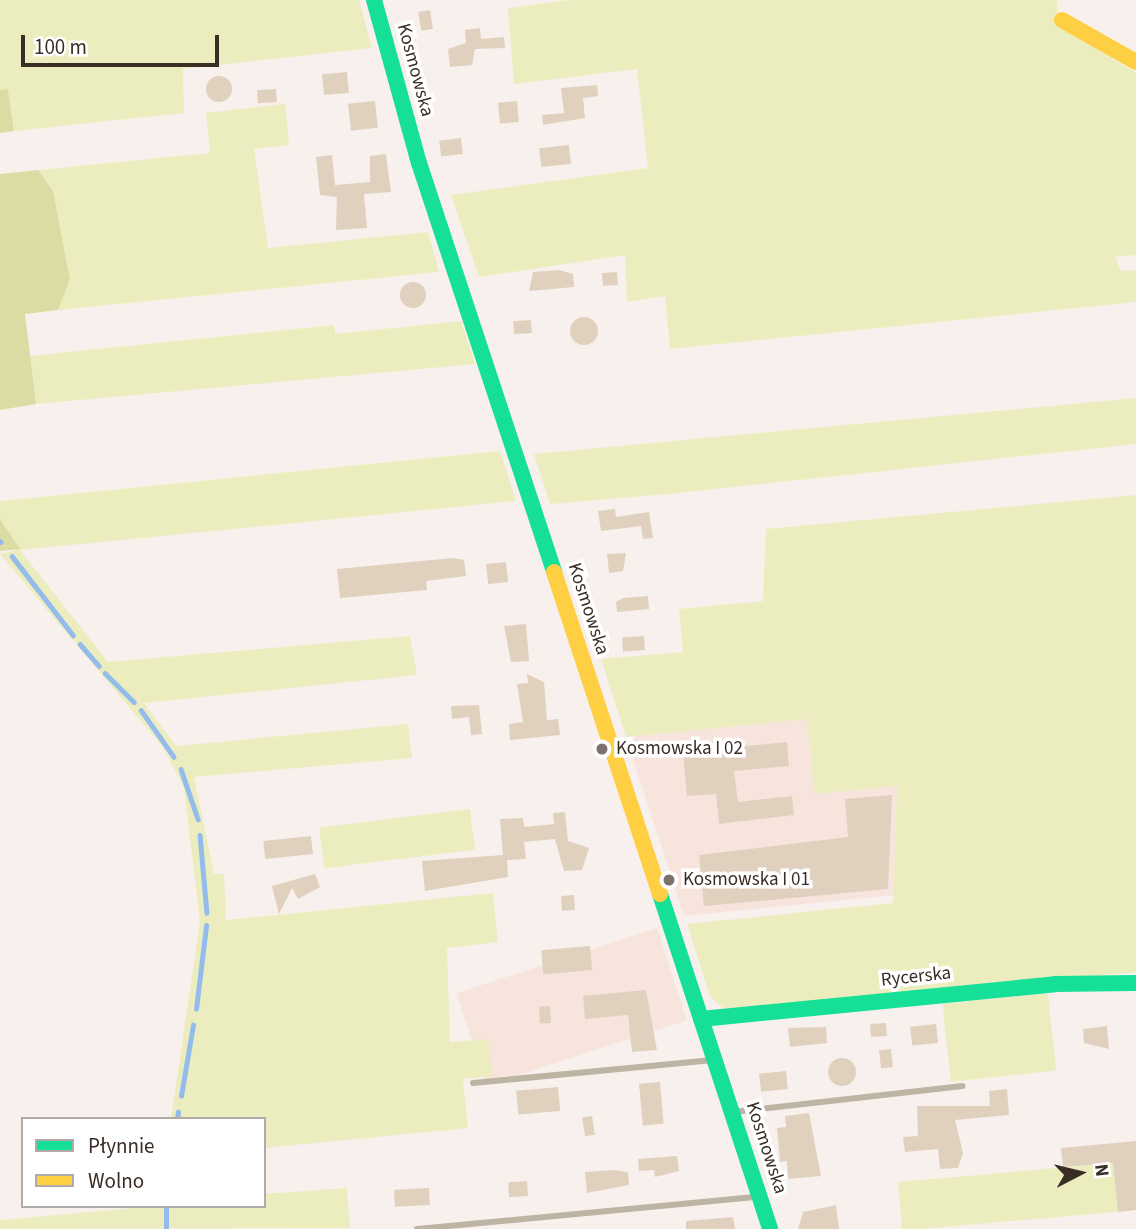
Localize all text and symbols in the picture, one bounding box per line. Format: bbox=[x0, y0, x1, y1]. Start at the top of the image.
scale bar bbox=[24, 21, 222, 65]
street label: Kosmowska bbox=[392, 21, 438, 119]
text: 100 m bbox=[34, 32, 87, 62]
street label: Kosmowska bbox=[562, 560, 614, 658]
place label: Kosmowska I 02 bbox=[616, 738, 743, 760]
marker: Kosmowska I 02 bbox=[594, 741, 610, 757]
place label: Kosmowska I 01 bbox=[683, 869, 810, 891]
marker: Kosmowska I 01 bbox=[661, 872, 677, 888]
street label: Rycerska bbox=[880, 962, 952, 992]
street label: Kosmowska bbox=[740, 1099, 792, 1197]
legend bbox=[21, 1117, 266, 1208]
text: Płynnie bbox=[88, 1131, 155, 1161]
north arrow bbox=[1045, 1138, 1115, 1208]
text: N bbox=[1087, 1162, 1116, 1178]
text: Wolno bbox=[88, 1166, 144, 1196]

